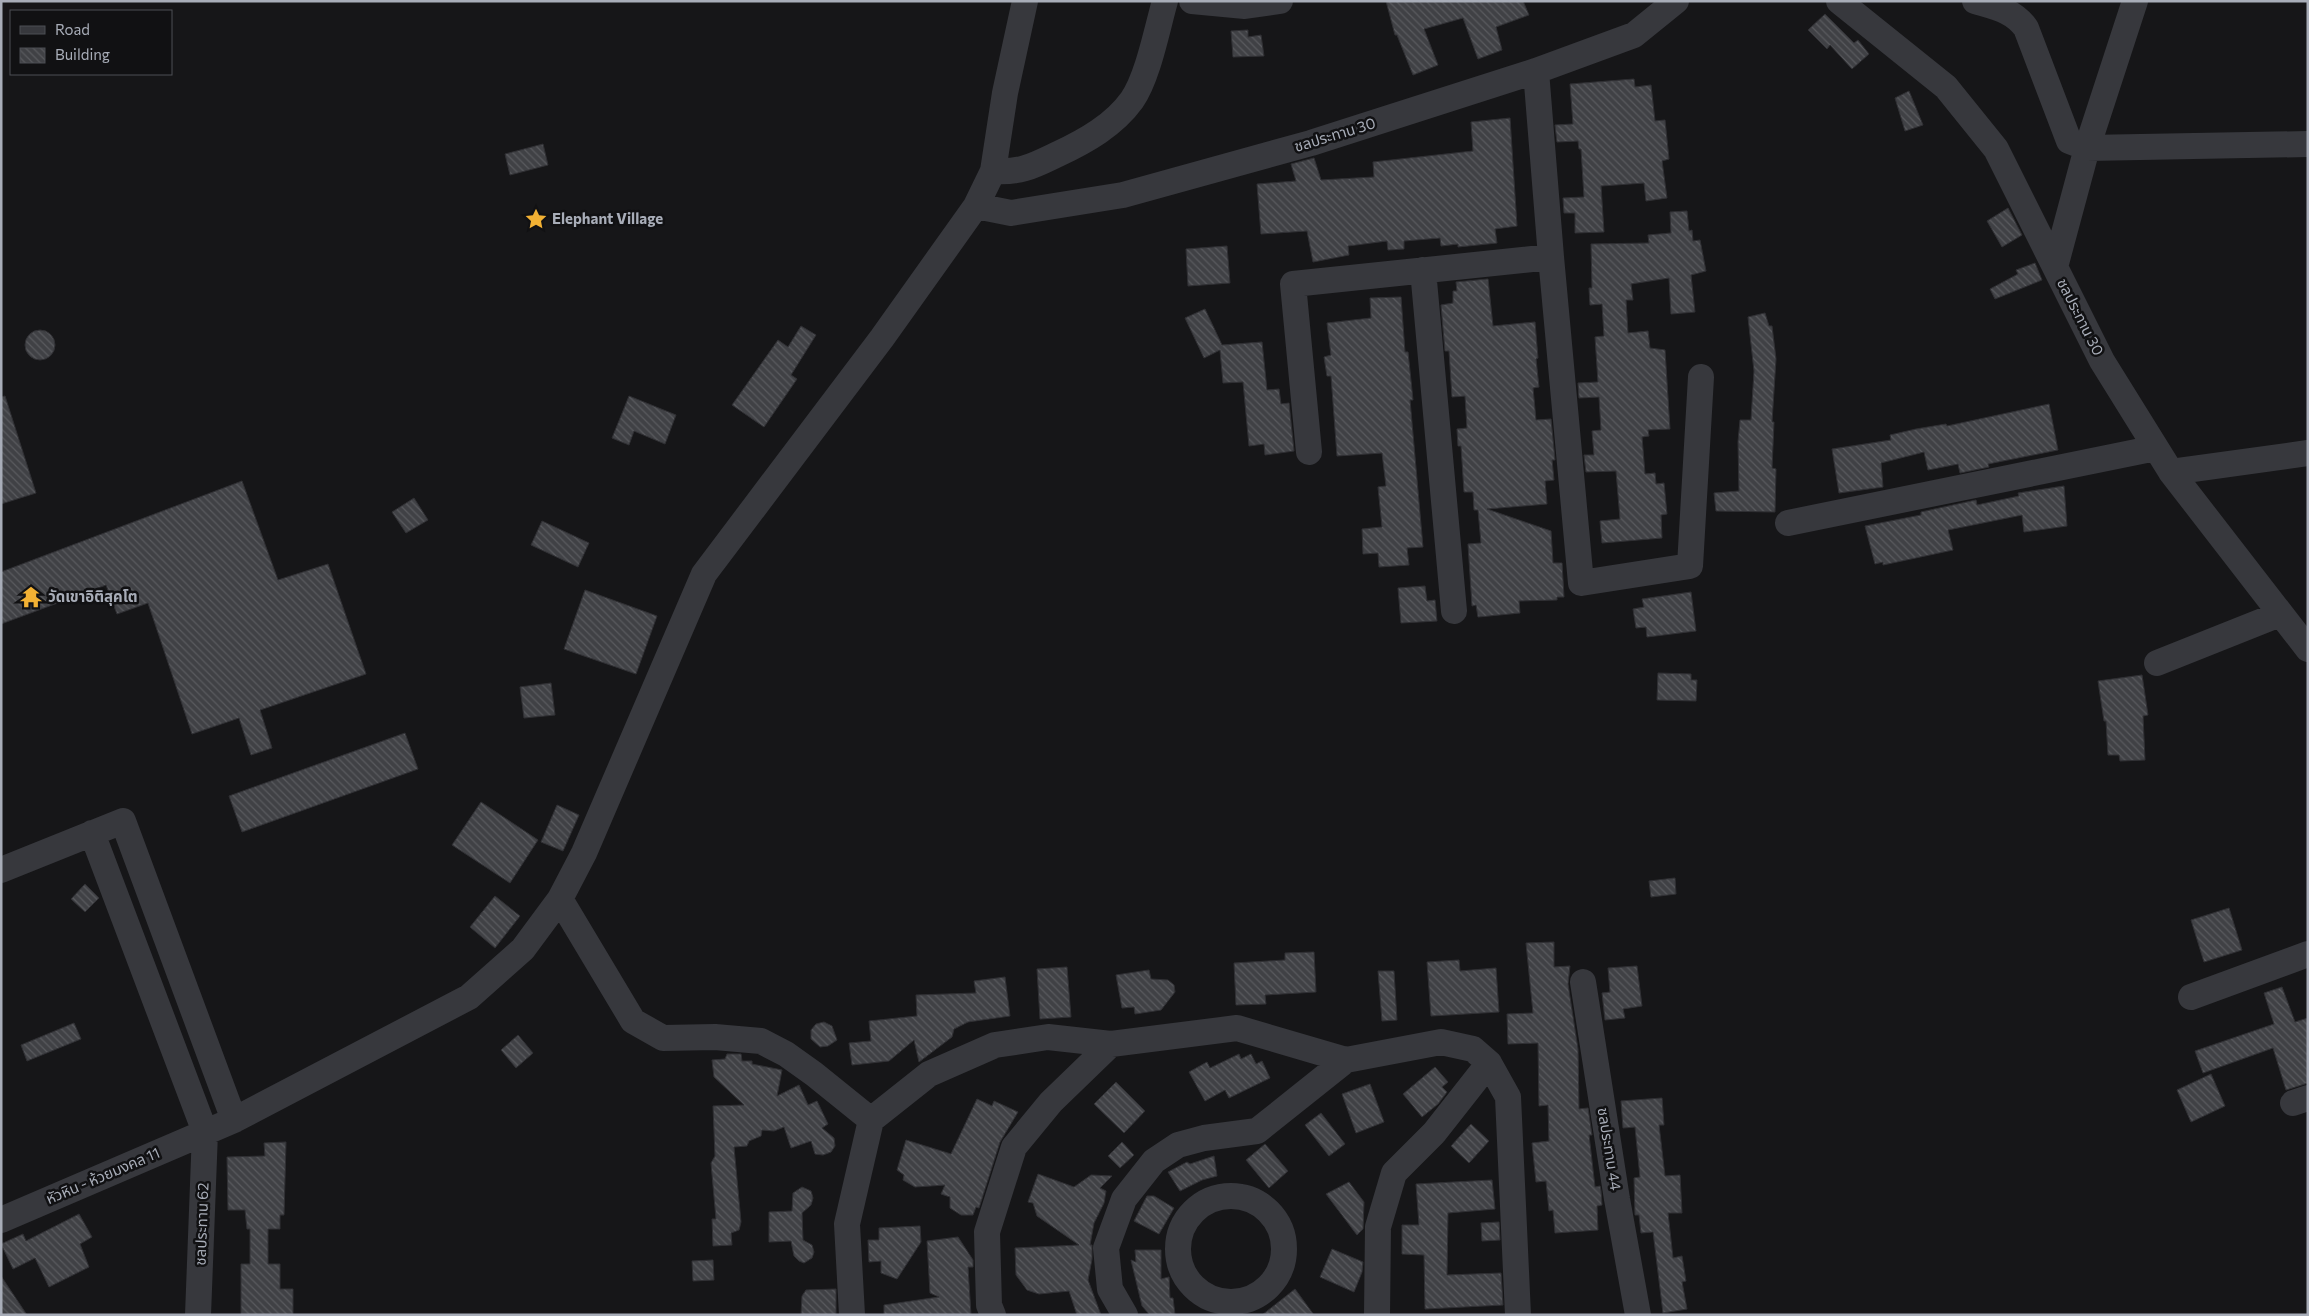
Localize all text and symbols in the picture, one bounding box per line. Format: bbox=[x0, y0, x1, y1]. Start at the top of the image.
legend bbox=[10, 10, 172, 75]
text: Road bbox=[55, 20, 90, 38]
text: Building bbox=[55, 45, 110, 63]
street label: ชลประทาน 30 bbox=[1292, 113, 1377, 155]
place icon: Elephant Village bbox=[523, 206, 549, 232]
place label: Elephant Village bbox=[552, 209, 663, 227]
street label: ชลประทาน 30 bbox=[2054, 275, 2108, 358]
temple icon: วัดเขาอิติสุคโต bbox=[18, 584, 44, 610]
place label: วัดเขาอิติสุคโต bbox=[48, 587, 138, 606]
street label: ชลประทาน 44 bbox=[1595, 1106, 1625, 1192]
street label: หัวหิน - ห้วยมงคล 11 bbox=[43, 1143, 162, 1207]
street label: ชลประทาน 62 bbox=[191, 1182, 211, 1266]

